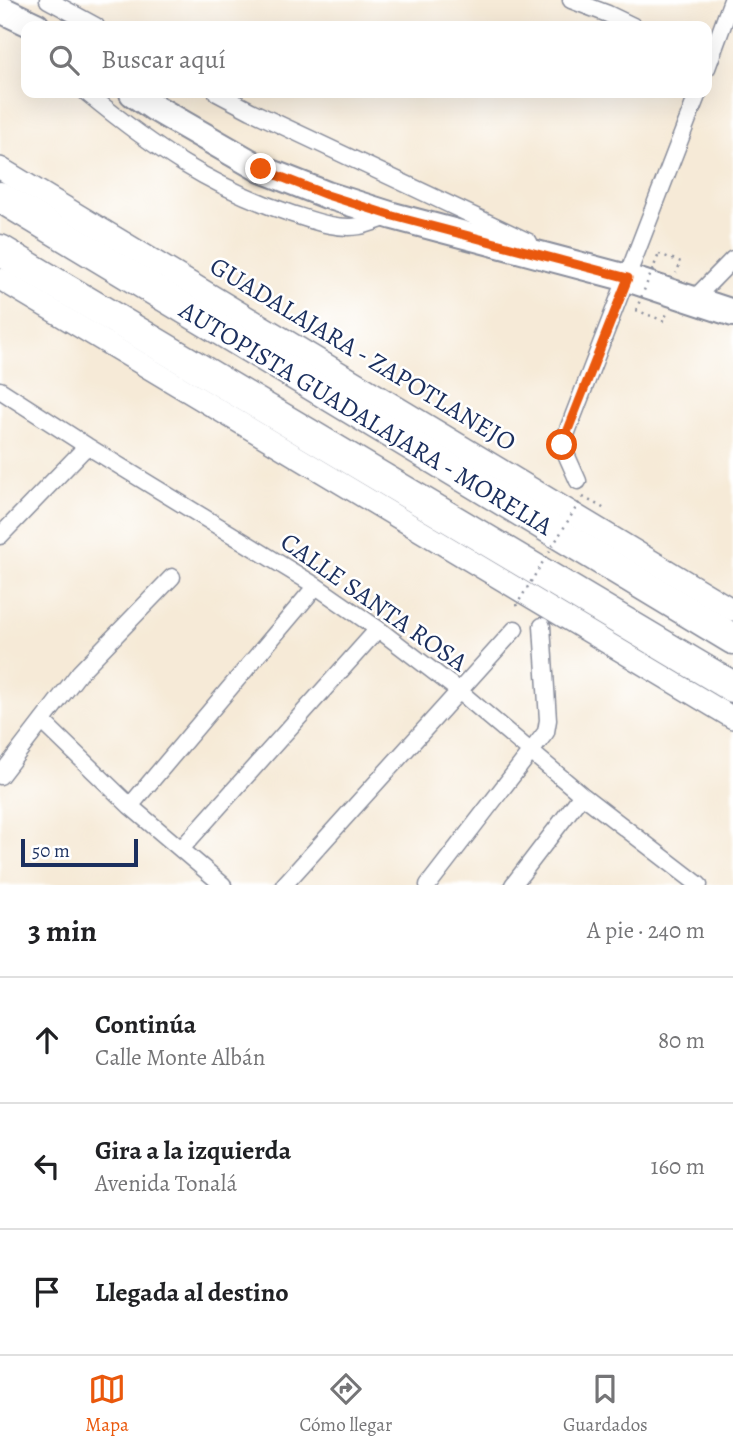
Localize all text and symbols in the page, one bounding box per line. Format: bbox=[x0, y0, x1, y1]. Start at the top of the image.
search box bbox=[21, 21, 712, 98]
icon: search bbox=[45, 41, 83, 79]
text: Buscar aquí bbox=[101, 42, 226, 77]
route end bbox=[245, 153, 276, 184]
street label: GUADALAJARA - ZAPOTLANEJO bbox=[203, 249, 523, 459]
street label: AUTOPISTA GUADALAJARA - MORELIA bbox=[172, 292, 560, 544]
route start bbox=[546, 429, 577, 460]
street label: CALLE SANTA ROSA bbox=[273, 524, 475, 680]
scale bar bbox=[21, 836, 138, 868]
text: 50 m bbox=[32, 838, 70, 864]
text: 3 min bbox=[28, 911, 97, 951]
text: A pie · 240 m bbox=[587, 915, 705, 946]
text: Continúa bbox=[95, 1007, 196, 1042]
icon: ahead bbox=[28, 1021, 66, 1059]
text: 80 m bbox=[658, 1025, 705, 1056]
text: Calle Monte Albán bbox=[95, 1042, 265, 1073]
text: Gira a la izquierda bbox=[95, 1133, 291, 1168]
icon: left bbox=[28, 1147, 66, 1185]
text: 160 m bbox=[651, 1151, 705, 1182]
text: Avenida Tonalá bbox=[95, 1168, 237, 1199]
icon: arrive bbox=[28, 1273, 66, 1311]
text: Llegada al destino bbox=[95, 1275, 289, 1310]
tab: Mapa bbox=[85, 1370, 129, 1438]
tab: Cómo llegar bbox=[299, 1370, 392, 1438]
tab: Guardados bbox=[563, 1370, 648, 1438]

